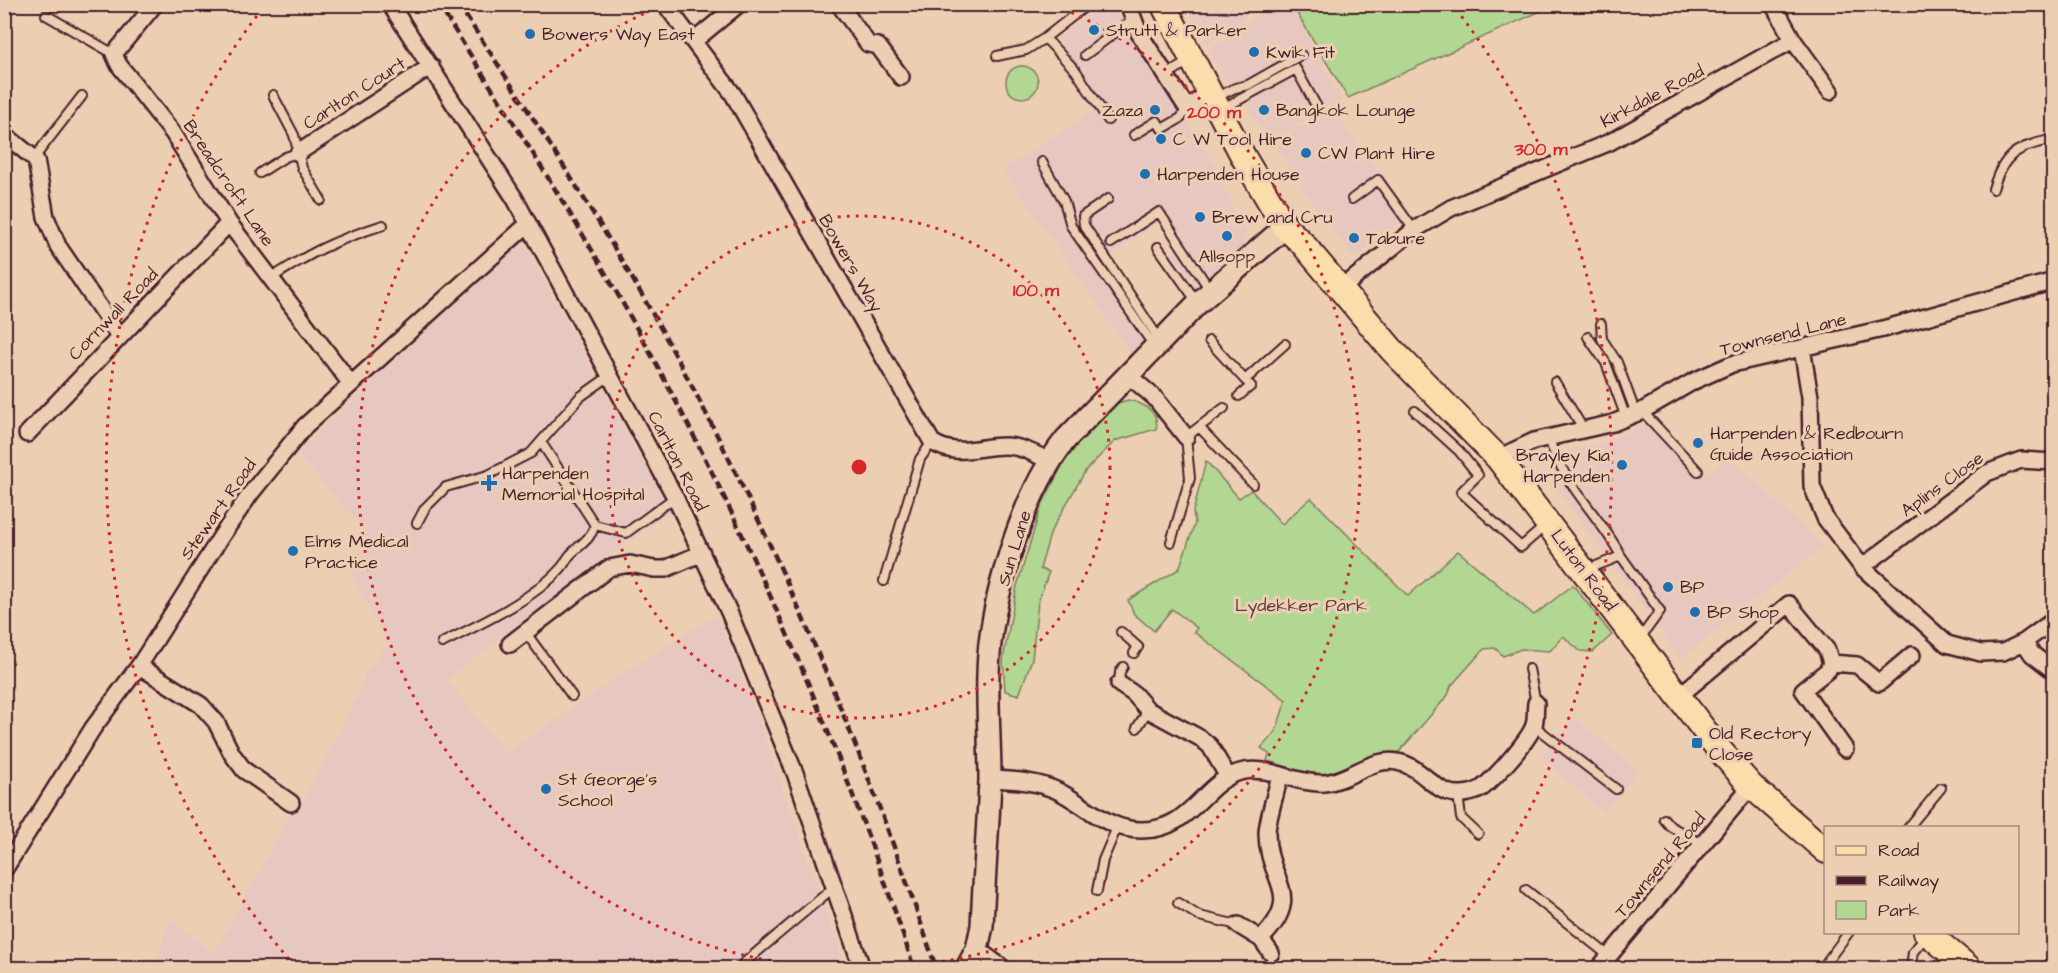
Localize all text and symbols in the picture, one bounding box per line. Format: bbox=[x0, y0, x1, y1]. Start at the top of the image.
place label: Strutt & Parker bbox=[1106, 18, 1246, 43]
place label: Bowers Way East bbox=[542, 22, 695, 48]
marker: Strutt & Parker bbox=[1087, 23, 1101, 37]
marker: Bowers Way East bbox=[523, 27, 537, 41]
place label: Kwik Fit bbox=[1266, 40, 1336, 65]
marker: Kwik Fit bbox=[1247, 45, 1261, 59]
street label: Carlton Court bbox=[298, 51, 411, 136]
street label: Kirkdale Road bbox=[1596, 59, 1708, 134]
place label: Zaza bbox=[1102, 98, 1143, 123]
place label: Bangkok Lounge bbox=[1276, 98, 1416, 124]
text: 200 m bbox=[1186, 100, 1242, 125]
marker: Zaza bbox=[1148, 103, 1162, 117]
marker: Bangkok Lounge bbox=[1257, 103, 1271, 117]
street label: Breadcroft Lane bbox=[177, 115, 280, 252]
place label: C W Tool Hire bbox=[1173, 127, 1292, 152]
marker: C W Tool Hire bbox=[1154, 132, 1168, 146]
text: 300 m bbox=[1513, 137, 1569, 162]
place label: CW Plant Hire bbox=[1318, 141, 1435, 166]
marker: CW Plant Hire bbox=[1299, 146, 1313, 160]
place label: Harpenden House bbox=[1157, 162, 1300, 187]
marker: Harpenden House bbox=[1138, 167, 1152, 181]
place label: Brew and Cru bbox=[1212, 205, 1333, 230]
street label: Bowers Way bbox=[812, 210, 889, 317]
marker: Brew and Cru bbox=[1193, 210, 1207, 224]
place label: Tabure bbox=[1366, 226, 1426, 251]
marker: Allsopp bbox=[1220, 229, 1234, 243]
marker: Tabure bbox=[1347, 231, 1361, 245]
place label: Allsopp bbox=[1199, 244, 1255, 269]
street label: Cornwall Road bbox=[63, 263, 164, 366]
text: 100 m bbox=[1013, 278, 1060, 303]
street label: Townsend Lane bbox=[1717, 307, 1849, 362]
street label: Carlton Road bbox=[642, 407, 714, 516]
place label: Harpenden & Redbourn Guide Association bbox=[1710, 421, 1903, 467]
marker: Harpenden & Redbourn Guide Association bbox=[1691, 436, 1705, 450]
place label: Brayley Kia Harpenden bbox=[1516, 443, 1610, 489]
street label: Aplins Close bbox=[1896, 446, 1989, 523]
street label: Stewart Road bbox=[174, 454, 263, 565]
centre of rings bbox=[849, 457, 869, 477]
marker: Brayley Kia Harpenden bbox=[1615, 458, 1629, 472]
place label: Harpenden Memorial Hospital bbox=[502, 461, 645, 507]
marker: Harpenden Memorial Hospital bbox=[480, 474, 498, 492]
street label: Sun Lane bbox=[991, 507, 1038, 589]
street label: Luton Road bbox=[1545, 524, 1623, 616]
place label: Elms Medical Practice bbox=[305, 529, 409, 575]
marker: Elms Medical Practice bbox=[286, 544, 300, 558]
place label: BP bbox=[1680, 575, 1705, 600]
marker: BP bbox=[1661, 580, 1675, 594]
park label: Lydekker Park bbox=[1235, 593, 1367, 619]
place label: BP Shop bbox=[1707, 600, 1779, 625]
marker: BP Shop bbox=[1688, 605, 1702, 619]
place label: Old Rectory Close bbox=[1709, 721, 1812, 767]
marker: Old Rectory Close bbox=[1690, 736, 1704, 750]
place label: St George's School bbox=[558, 767, 657, 813]
marker: St George's School bbox=[539, 782, 553, 796]
street label: Townsend Road bbox=[1609, 807, 1712, 923]
legend bbox=[1824, 826, 2019, 934]
text: Road bbox=[1878, 838, 1919, 863]
text: Railway bbox=[1878, 868, 1939, 894]
text: Park bbox=[1878, 898, 1920, 923]

